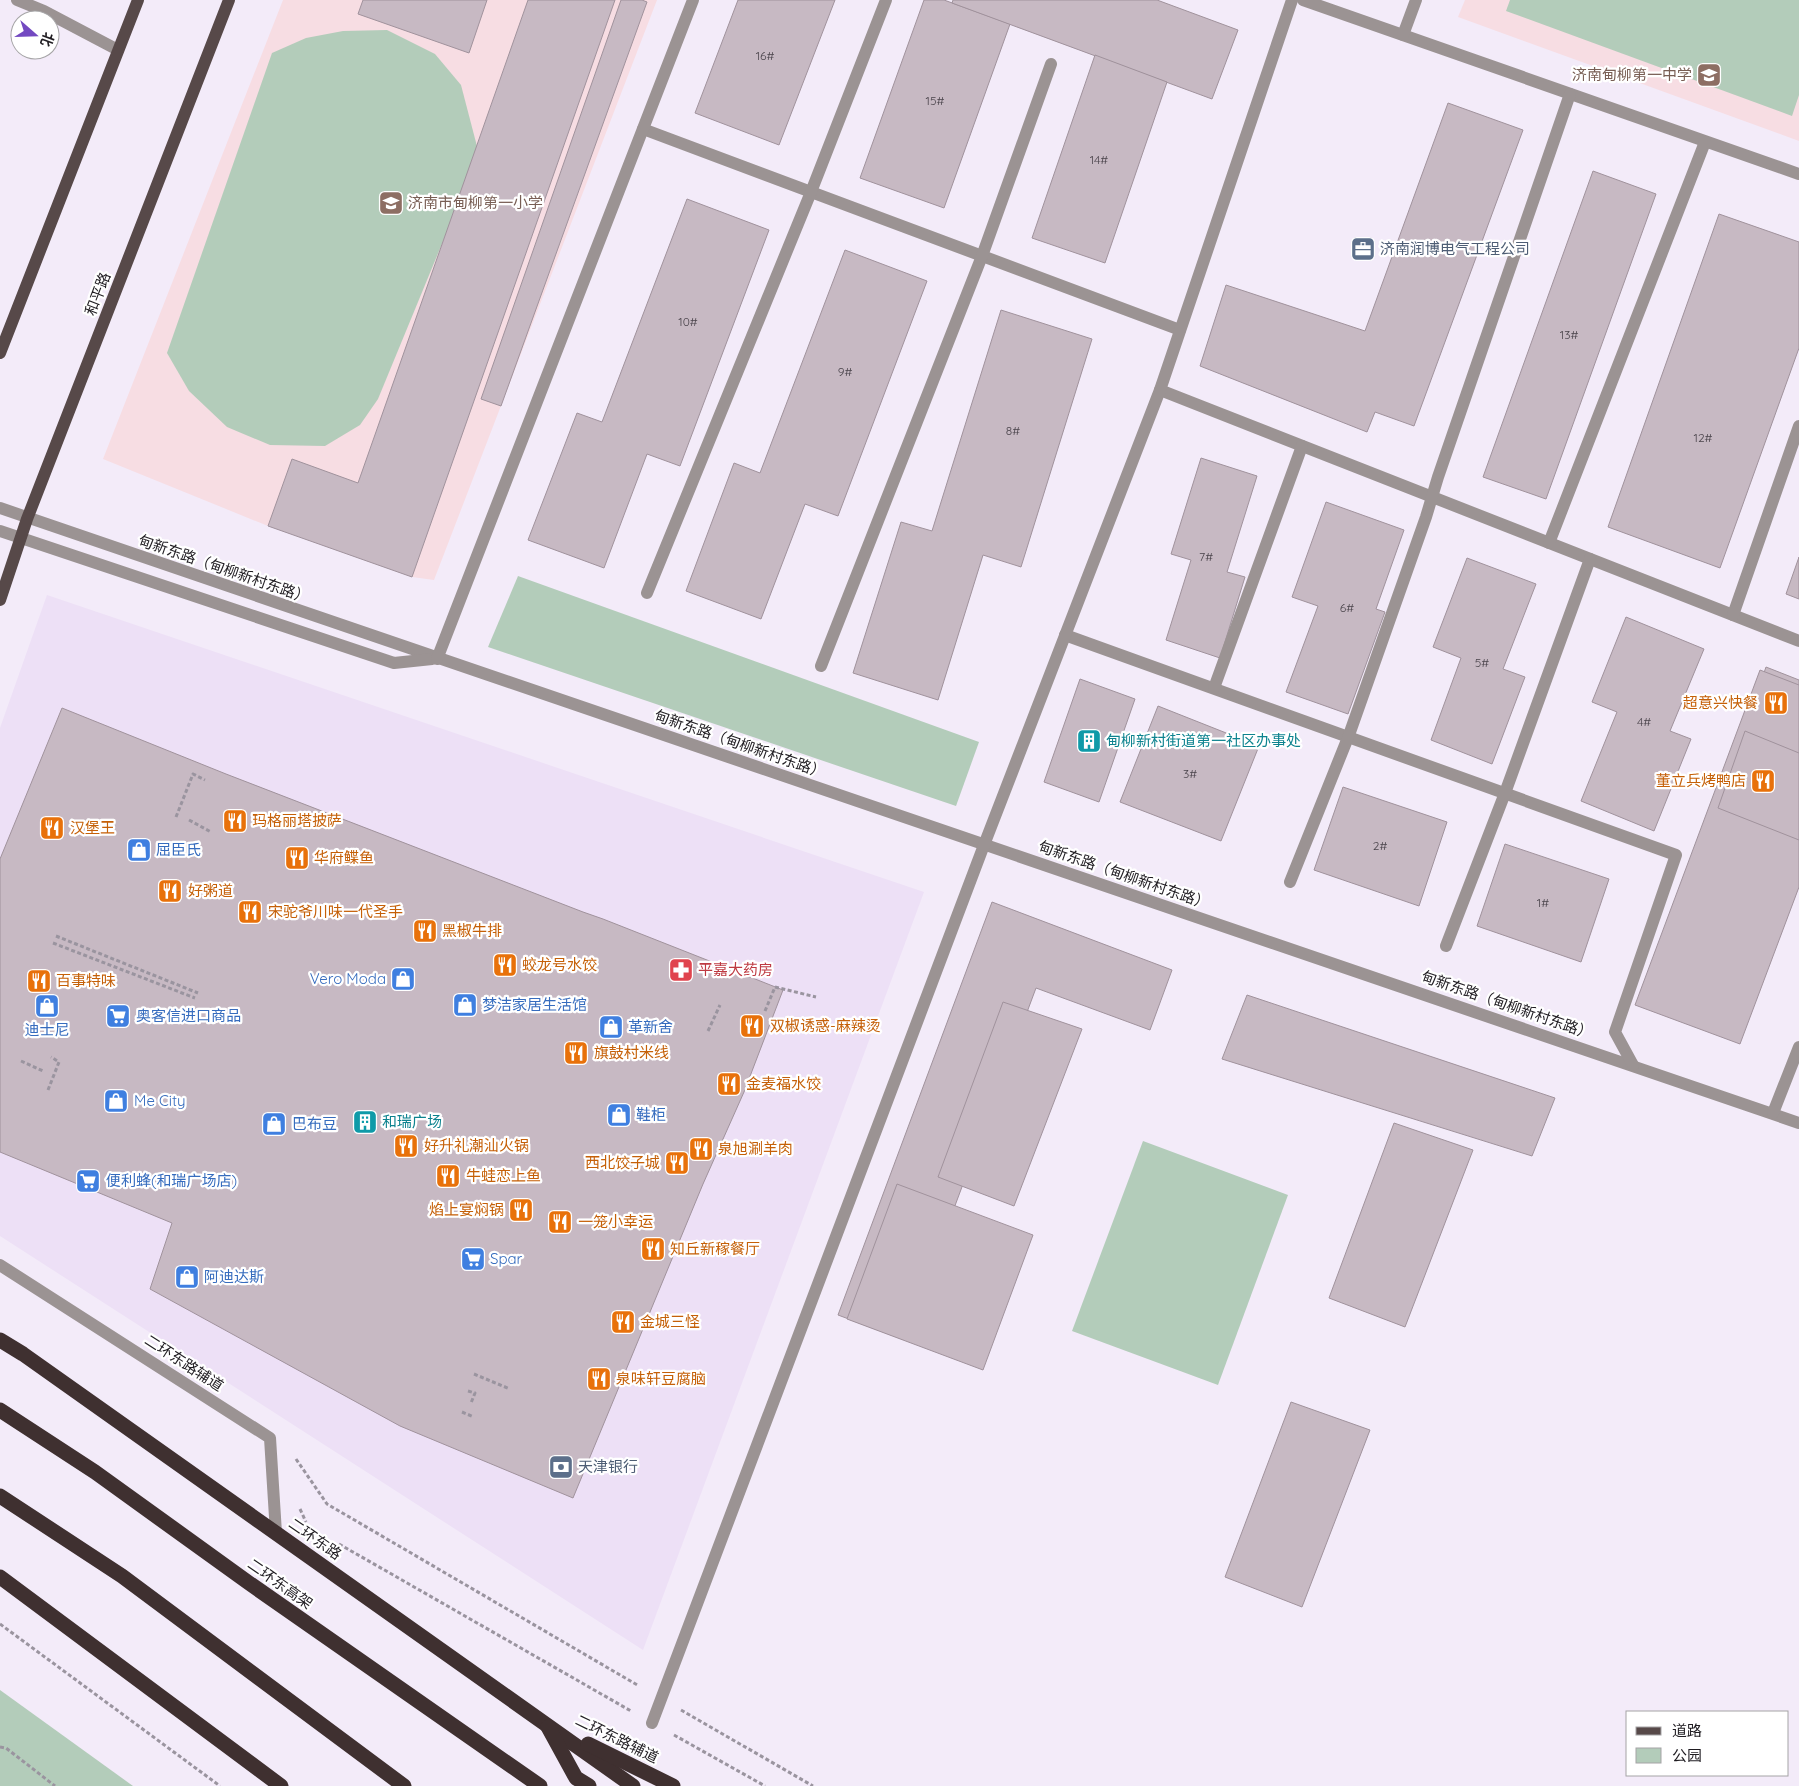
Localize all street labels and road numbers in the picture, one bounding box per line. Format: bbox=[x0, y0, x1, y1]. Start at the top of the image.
street label: 和平路 bbox=[81, 269, 114, 318]
street label: 甸新东路（甸柳新村东路） bbox=[136, 530, 312, 607]
street label: 甸新东路（甸柳新村东路） bbox=[652, 705, 828, 782]
street label: 甸新东路（甸柳新村东路） bbox=[1036, 836, 1212, 913]
street label: 甸新东路（甸柳新村东路） bbox=[1419, 966, 1595, 1043]
street label: 二环东路辅道 bbox=[141, 1330, 227, 1395]
street label: 二环东路 bbox=[285, 1514, 345, 1564]
street label: 二环东高架 bbox=[244, 1554, 316, 1613]
street label: 二环东路辅道 bbox=[573, 1710, 662, 1767]

